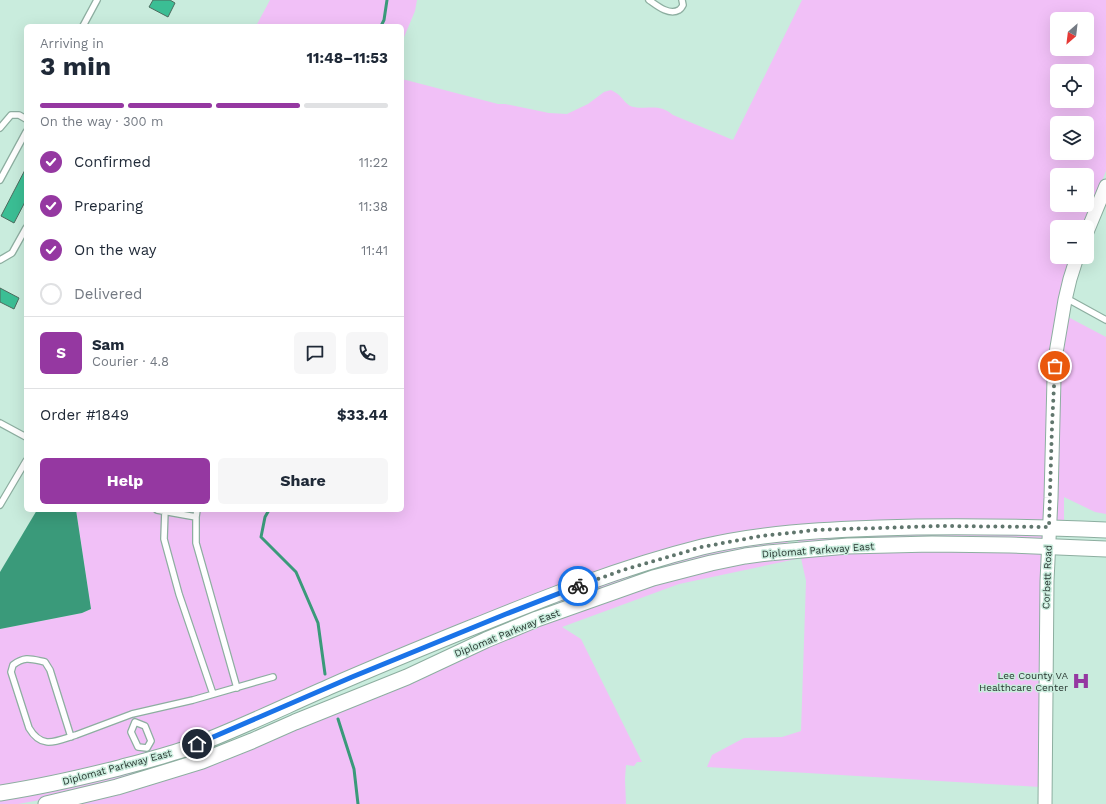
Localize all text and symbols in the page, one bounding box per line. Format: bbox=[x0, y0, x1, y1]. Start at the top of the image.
north arrow bbox=[1050, 12, 1094, 56]
map controls bbox=[1050, 12, 1094, 264]
text: Arriving in bbox=[40, 36, 104, 51]
text: 11:48–11:53 bbox=[307, 49, 388, 67]
text: 3 min bbox=[40, 51, 111, 81]
button: locate bbox=[1050, 64, 1094, 108]
text: On the way · 300 m bbox=[40, 114, 164, 129]
button: layers bbox=[1050, 116, 1094, 160]
icon: check bbox=[40, 151, 62, 173]
text: Confirmed bbox=[74, 153, 151, 171]
text: 11:22 bbox=[359, 155, 388, 170]
button: + bbox=[1050, 168, 1094, 212]
icon: check bbox=[40, 195, 62, 217]
text: Preparing bbox=[74, 197, 143, 215]
text: 11:38 bbox=[358, 199, 388, 214]
button: − bbox=[1050, 220, 1094, 264]
icon: check bbox=[40, 239, 62, 261]
text: On the way bbox=[74, 241, 156, 259]
text: 11:41 bbox=[361, 243, 388, 258]
text: Delivered bbox=[74, 285, 142, 303]
button: chat bbox=[294, 332, 336, 374]
button: phone bbox=[346, 332, 388, 374]
text: Sam bbox=[92, 336, 124, 354]
text: S bbox=[56, 344, 66, 362]
pin bbox=[1038, 349, 1072, 383]
text: Courier · 4.8 bbox=[92, 354, 169, 369]
icon: bag bbox=[1044, 355, 1066, 377]
text: Order #1849 bbox=[40, 406, 129, 424]
text: $33.44 bbox=[337, 406, 388, 424]
button: Help bbox=[40, 458, 210, 504]
button: Share bbox=[218, 458, 388, 504]
street label: Diplomat Parkway East bbox=[761, 541, 875, 559]
street label: Corbett Road bbox=[1040, 545, 1054, 609]
courier bbox=[558, 566, 598, 606]
icon: bike bbox=[567, 575, 589, 597]
street label: Diplomat Parkway East bbox=[453, 606, 562, 659]
place label: Lee County VA Healthcare Center bbox=[979, 670, 1068, 693]
hospital icon: Lee County VA Healthcare Center bbox=[1071, 671, 1091, 691]
pin bbox=[180, 727, 214, 761]
icon: home bbox=[186, 733, 208, 755]
street label: Diplomat Parkway East bbox=[61, 747, 174, 787]

